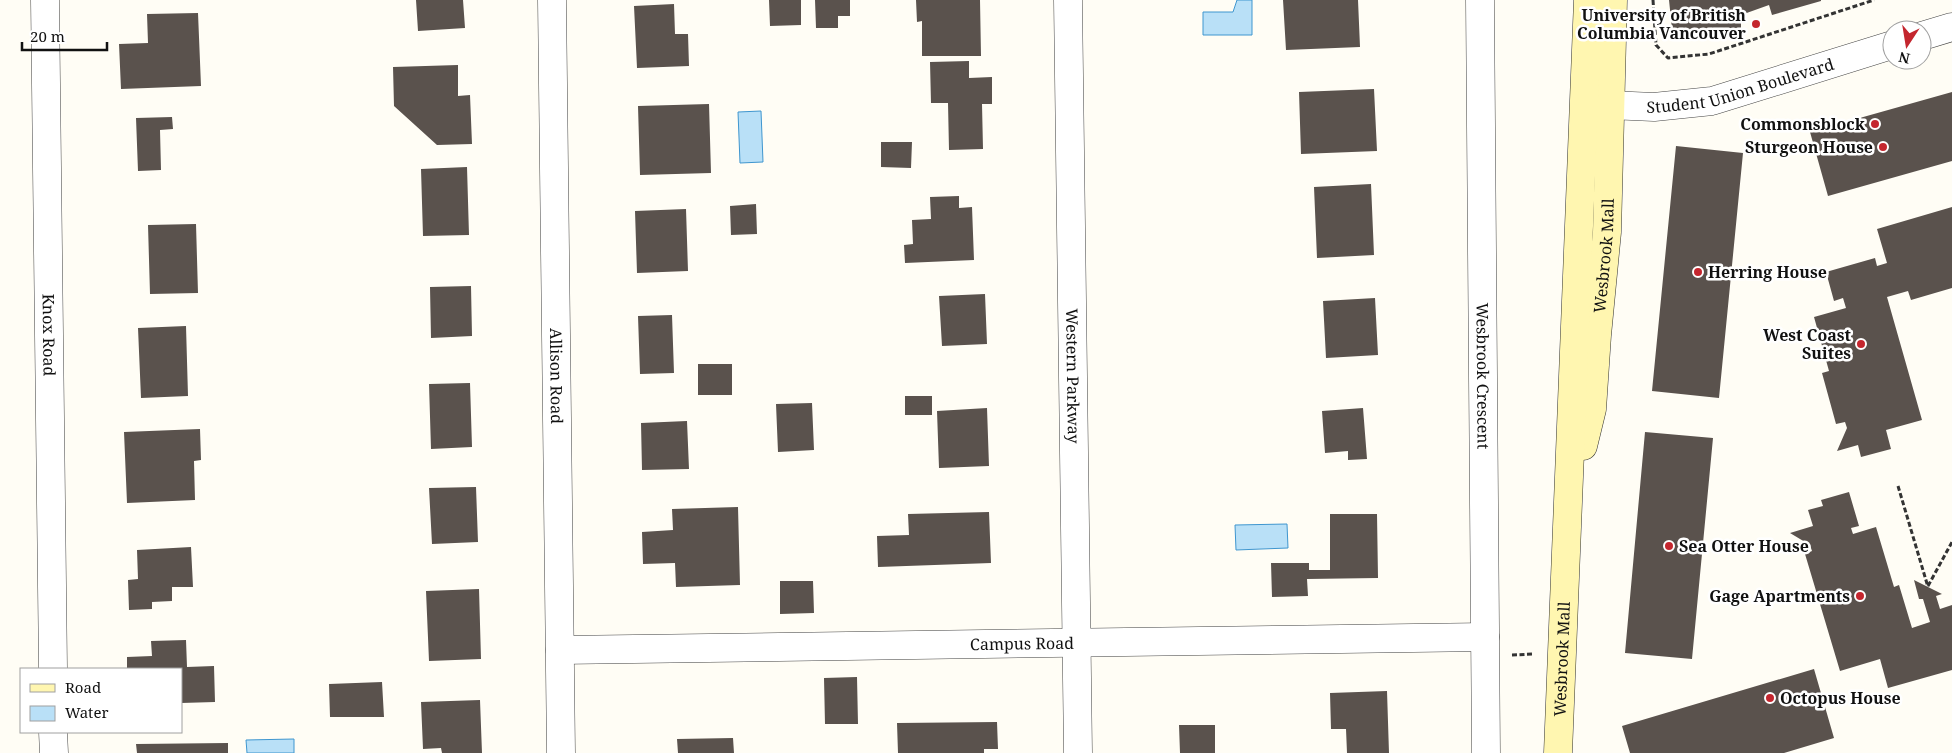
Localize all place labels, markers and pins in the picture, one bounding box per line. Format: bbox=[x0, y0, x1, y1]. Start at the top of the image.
place label: University of British Columbia Vancouver bbox=[1577, 4, 1747, 44]
marker: University of British Columbia Vancouver bbox=[1750, 18, 1762, 30]
place label: Commonsblock bbox=[1740, 113, 1866, 135]
marker: Commonsblock bbox=[1869, 118, 1881, 130]
place label: Sturgeon House bbox=[1745, 136, 1873, 158]
marker: Sturgeon House bbox=[1877, 141, 1889, 153]
place label: Herring House bbox=[1708, 261, 1827, 283]
marker: Herring House bbox=[1692, 266, 1704, 278]
place label: West Coast Suites bbox=[1763, 324, 1852, 364]
marker: West Coast Suites bbox=[1855, 338, 1867, 350]
place label: Sea Otter House bbox=[1679, 535, 1809, 557]
marker: Sea Otter House bbox=[1663, 540, 1675, 552]
place label: Gage Apartments bbox=[1709, 585, 1850, 607]
marker: Gage Apartments bbox=[1854, 590, 1866, 602]
place label: Octopus House bbox=[1780, 687, 1901, 709]
marker: Octopus House bbox=[1764, 692, 1776, 704]

